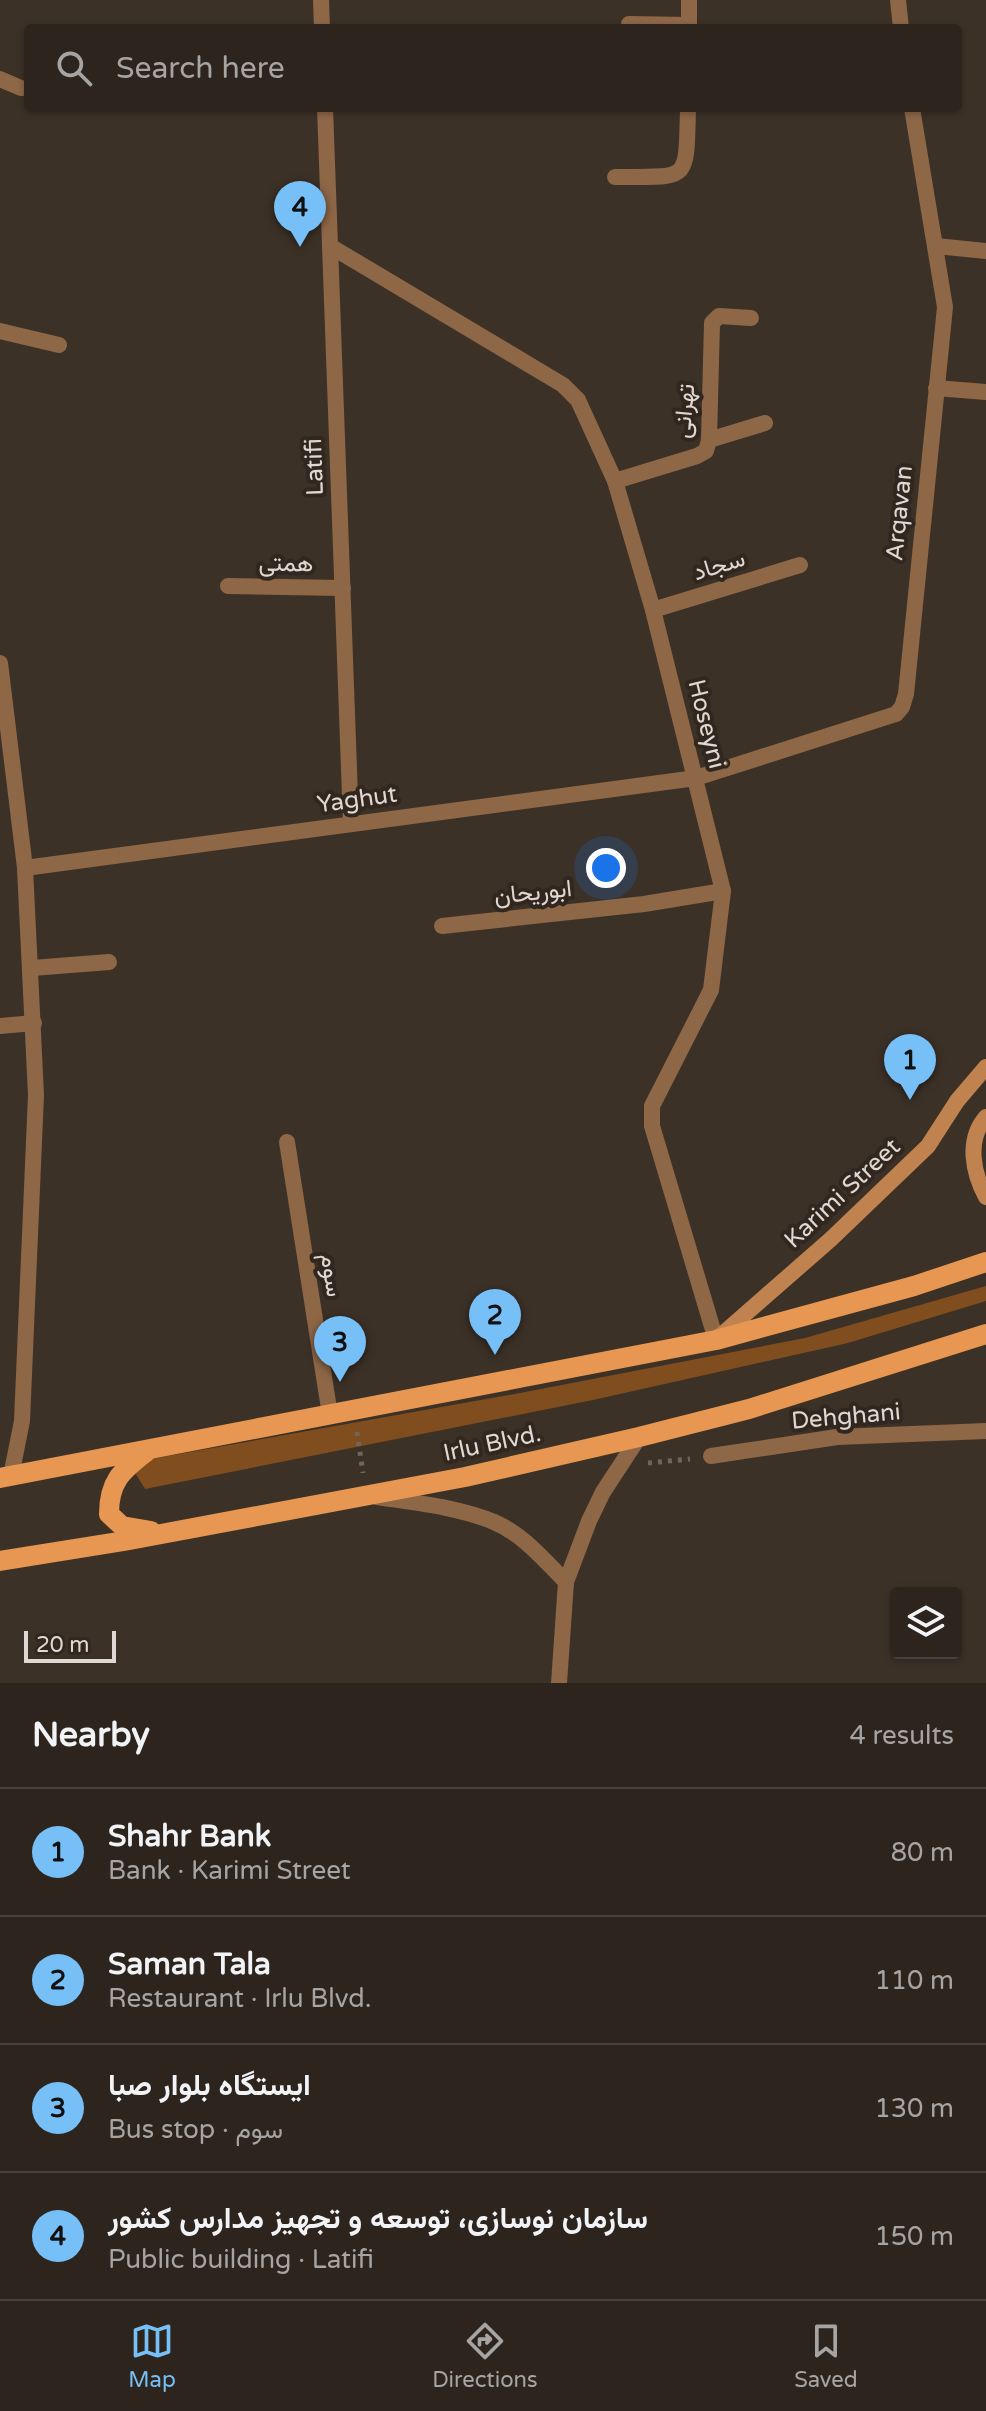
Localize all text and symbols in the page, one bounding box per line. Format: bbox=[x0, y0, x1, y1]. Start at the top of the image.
search box bbox=[24, 24, 962, 112]
icon: search bbox=[52, 46, 96, 90]
text: Search here bbox=[116, 50, 285, 87]
pin: 4 bbox=[274, 181, 326, 247]
street label: تهرانی bbox=[668, 382, 701, 440]
street label: Latifi bbox=[299, 438, 330, 496]
street label: Arqavan bbox=[880, 464, 919, 562]
street label: سجاد bbox=[690, 544, 749, 587]
street label: همتی bbox=[258, 549, 314, 578]
street label: Hoseyni bbox=[681, 677, 732, 772]
street label: Yaghut bbox=[315, 780, 399, 819]
your location bbox=[586, 848, 626, 888]
street label: ابوریحان bbox=[493, 874, 573, 911]
pin: 1 bbox=[884, 1034, 936, 1100]
street label: Karimi Street bbox=[778, 1132, 906, 1254]
street label: سوم bbox=[313, 1251, 349, 1299]
pin: 2 bbox=[469, 1289, 521, 1355]
pin: 3 bbox=[314, 1316, 366, 1382]
street label: Dehghani bbox=[790, 1397, 902, 1436]
street label: Irlu Blvd. bbox=[441, 1419, 544, 1468]
map controls bbox=[890, 1587, 962, 1659]
button: layers bbox=[890, 1587, 962, 1659]
scale bar bbox=[24, 1627, 116, 1663]
text: 20 m bbox=[36, 1632, 90, 1658]
text: Nearby bbox=[32, 1715, 150, 1756]
text: 4 results bbox=[849, 1720, 954, 1751]
text: Shahr Bank bbox=[108, 1818, 271, 1855]
text: 1 bbox=[50, 1837, 66, 1868]
text: 80 m bbox=[891, 1837, 954, 1868]
text: Bank · Karimi Street bbox=[108, 1855, 351, 1886]
text: Saman Tala bbox=[108, 1946, 271, 1983]
text: 2 bbox=[50, 1965, 66, 1996]
text: 110 m bbox=[874, 1965, 954, 1996]
text: Restaurant · Irlu Blvd. bbox=[108, 1983, 371, 2014]
text: ایستگاه بلوار صبا bbox=[108, 2067, 311, 2104]
text: 3 bbox=[50, 2093, 66, 2124]
text: 130 m bbox=[874, 2093, 954, 2124]
text: Bus stop · سوم bbox=[108, 2114, 283, 2145]
text: سازمان نوسازی، توسعه و تجهیز مدارس کشور bbox=[108, 2200, 648, 2237]
text: 4 bbox=[50, 2221, 66, 2252]
text: 150 m bbox=[874, 2221, 954, 2252]
text: Public building · Latifi bbox=[108, 2244, 374, 2275]
tab: Map bbox=[128, 2319, 176, 2393]
tab: Directions bbox=[432, 2319, 538, 2393]
tab: Saved bbox=[794, 2319, 858, 2393]

